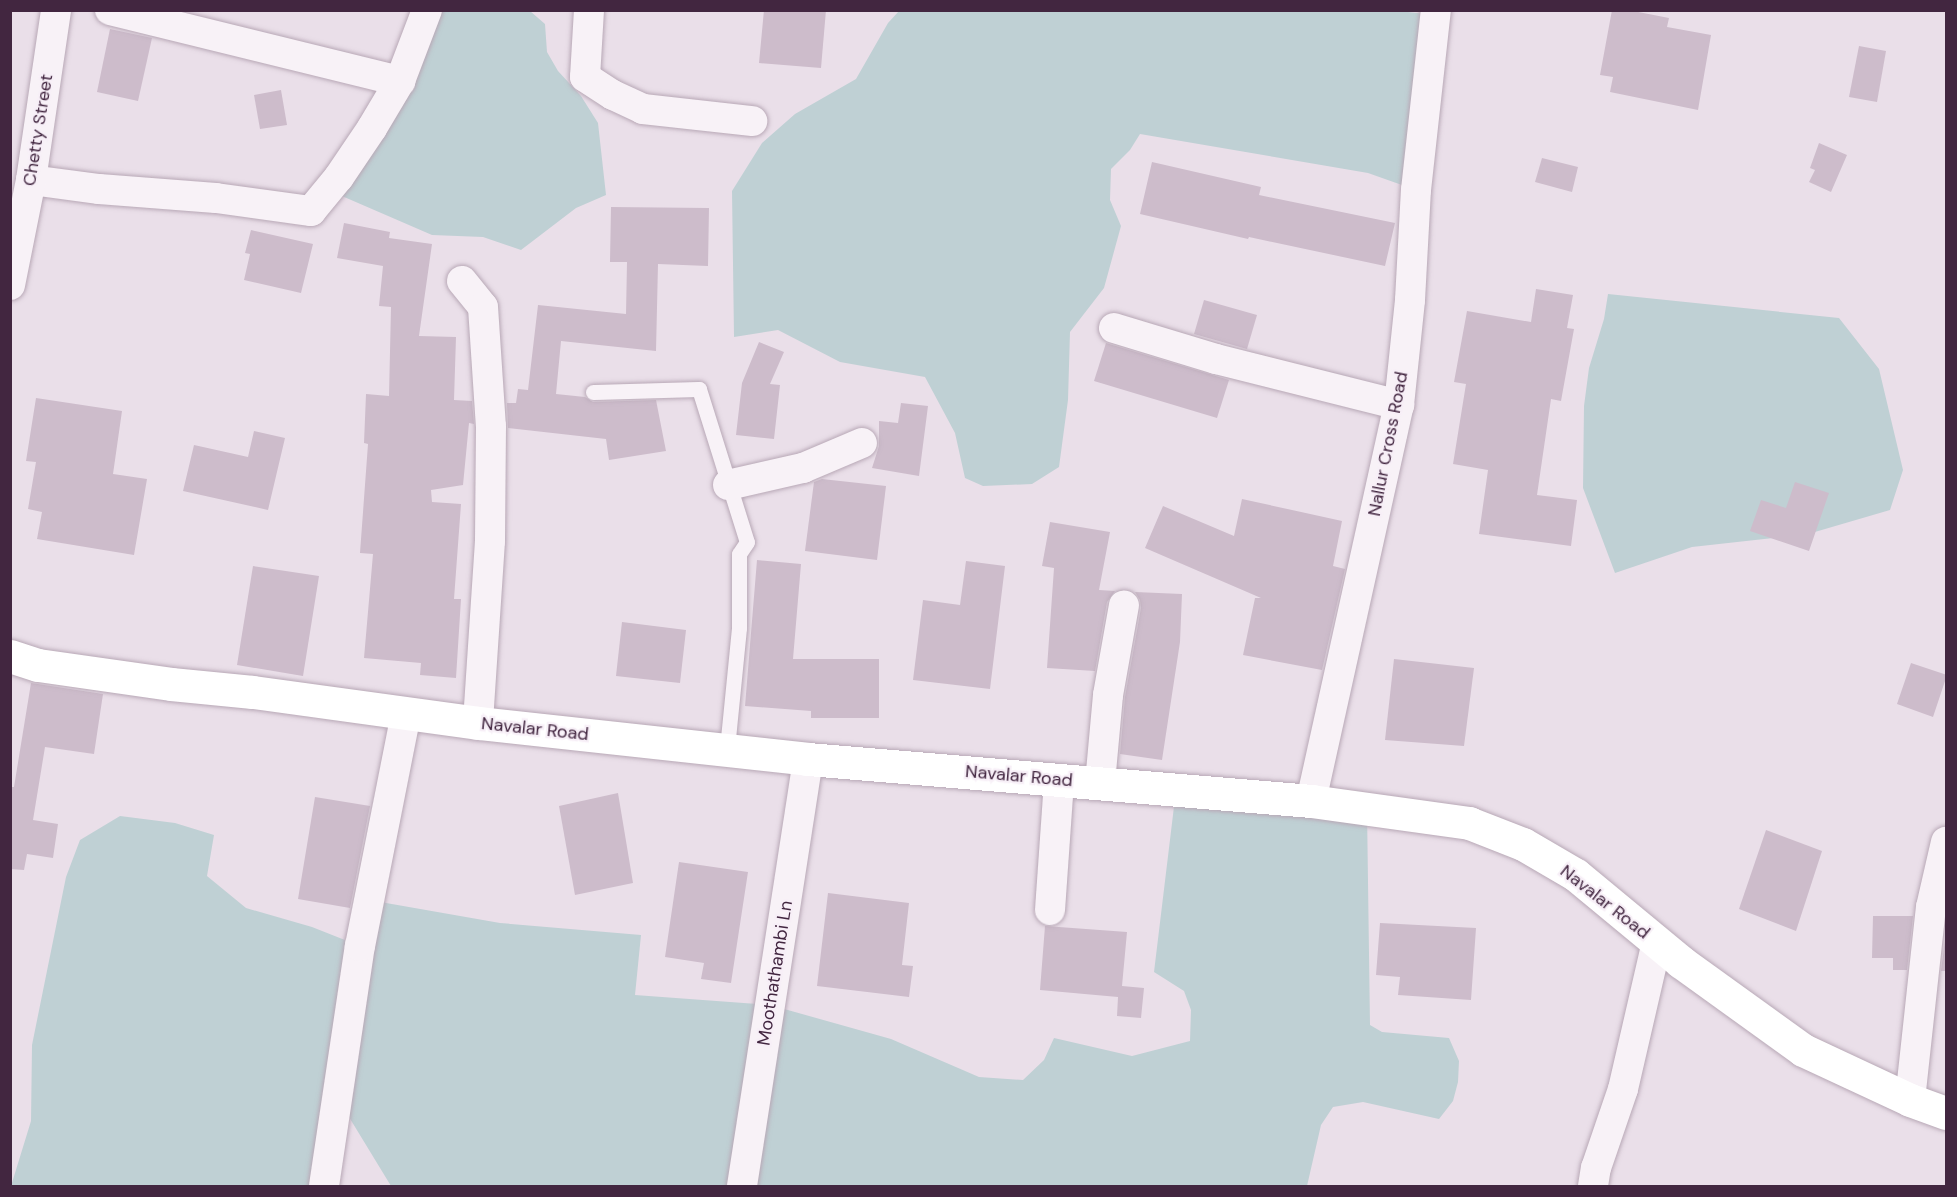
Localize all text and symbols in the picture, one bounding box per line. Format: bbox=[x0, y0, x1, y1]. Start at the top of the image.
street label: Chetty Street bbox=[18, 72, 58, 188]
street label: Nallur Cross Road bbox=[1363, 370, 1413, 518]
street label: Navalar Road bbox=[480, 713, 590, 745]
street label: Navalar Road bbox=[964, 761, 1074, 791]
street label: Navalar Road bbox=[1556, 860, 1654, 944]
street label: Moothathambi Ln bbox=[753, 899, 797, 1047]

